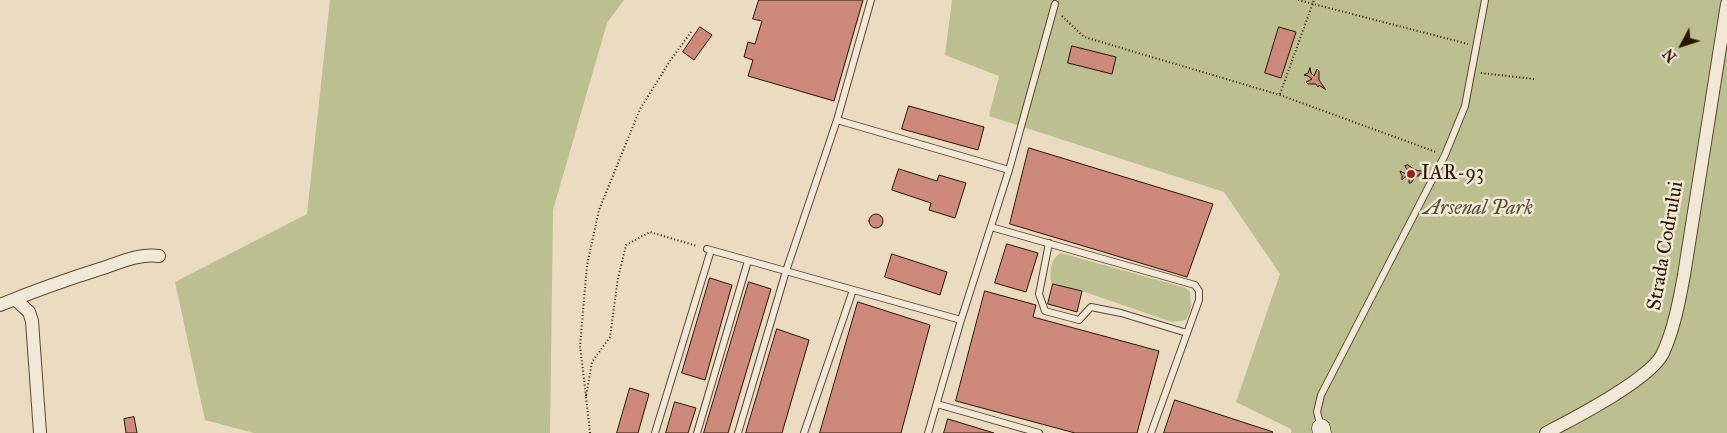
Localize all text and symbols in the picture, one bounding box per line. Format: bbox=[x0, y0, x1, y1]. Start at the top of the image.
north arrow bbox=[1657, 20, 1707, 70]
text: N bbox=[1660, 45, 1680, 65]
place label: IAR-93 bbox=[1421, 162, 1484, 186]
marker: IAR-93 bbox=[1405, 168, 1417, 180]
street label: Strada Codrului bbox=[1643, 179, 1689, 313]
park label: Arsenal Park bbox=[1423, 197, 1533, 221]

